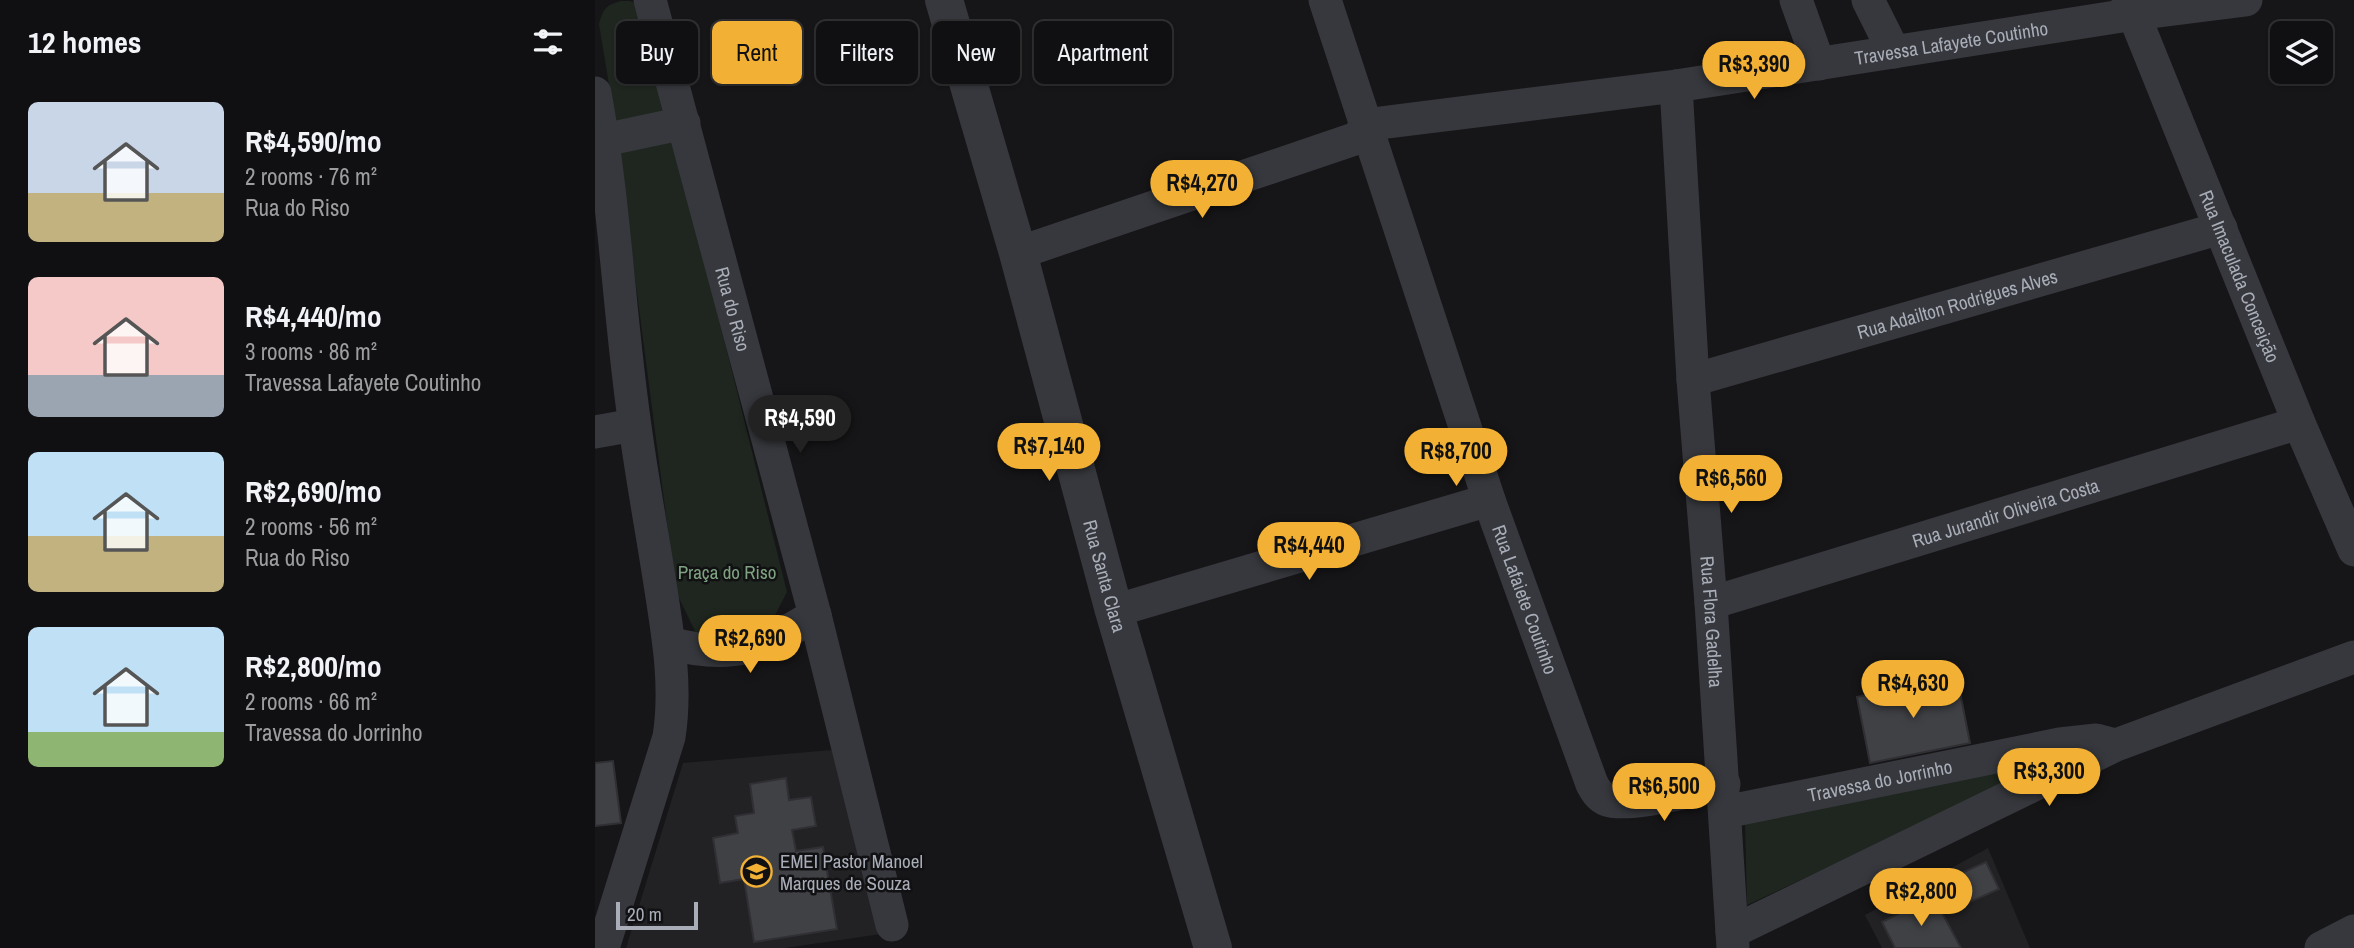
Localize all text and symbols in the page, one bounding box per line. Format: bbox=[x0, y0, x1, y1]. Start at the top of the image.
street label: Travessa Lafayete Coutinho bbox=[1853, 15, 2050, 71]
chip: Buy bbox=[616, 21, 698, 84]
chip: Rent bbox=[712, 21, 802, 84]
chip: Filters bbox=[816, 21, 918, 84]
chip: New bbox=[932, 21, 1020, 84]
chip: Apartment bbox=[1034, 21, 1172, 84]
map controls bbox=[2270, 21, 2333, 84]
button: layers bbox=[2270, 21, 2333, 84]
text: 12 homes bbox=[28, 22, 142, 62]
icon: filters bbox=[529, 23, 567, 61]
pin: R$3,390 bbox=[1689, 42, 1819, 101]
text: R$3,390 bbox=[1718, 48, 1790, 79]
text: R$4,590/mo bbox=[245, 121, 382, 161]
icon: home bbox=[84, 130, 168, 214]
pin: R$4,270 bbox=[1137, 160, 1267, 220]
text: 2 rooms · 76 m² bbox=[245, 161, 377, 192]
text: R$4,270 bbox=[1166, 167, 1238, 198]
street label: Rua Imaculada Conceição bbox=[2193, 186, 2286, 366]
text: Rua do Riso bbox=[245, 192, 350, 223]
street label: Rua Adailton Rodrigues Alves bbox=[1854, 263, 2061, 345]
street label: Rua do Riso bbox=[709, 264, 757, 354]
text: R$4,440/mo bbox=[245, 296, 382, 336]
icon: home bbox=[84, 305, 168, 389]
text: 3 rooms · 86 m² bbox=[245, 336, 377, 367]
text: Travessa Lafayete Coutinho bbox=[245, 367, 481, 398]
pin: R$4,590 bbox=[735, 396, 865, 455]
text: R$4,590 bbox=[764, 402, 836, 433]
pin: R$7,140 bbox=[984, 424, 1114, 483]
pin: R$8,700 bbox=[1391, 428, 1521, 488]
text: R$7,140 bbox=[1013, 430, 1085, 461]
text: R$8,700 bbox=[1420, 435, 1492, 466]
pin: R$6,560 bbox=[1666, 456, 1796, 515]
text: R$6,560 bbox=[1695, 462, 1767, 493]
text: R$2,690/mo bbox=[245, 471, 382, 511]
street label: Rua Jurandir Oliveira Costa bbox=[1909, 472, 2102, 554]
icon: home bbox=[84, 480, 168, 564]
text: 2 rooms · 56 m² bbox=[245, 511, 377, 542]
street label: Rua Santa Clara bbox=[1077, 517, 1133, 636]
street label: Rua Lafaiete Coutinho bbox=[1486, 521, 1564, 678]
pin: R$4,440 bbox=[1244, 522, 1374, 582]
text: R$4,440 bbox=[1273, 529, 1345, 560]
text: Rua do Riso bbox=[245, 542, 350, 573]
street label: Rua Flora Gadelha bbox=[1694, 555, 1729, 689]
park label: Praça do Riso bbox=[678, 559, 776, 585]
pin: R$2,690 bbox=[685, 616, 815, 675]
text: R$2,690 bbox=[714, 622, 786, 653]
text: R$2,800/mo bbox=[245, 646, 382, 686]
icon: home bbox=[84, 655, 168, 739]
pin: R$4,630 bbox=[1848, 660, 1978, 720]
text: R$4,630 bbox=[1877, 667, 1949, 698]
text: 2 rooms · 66 m² bbox=[245, 686, 377, 717]
text: Travessa do Jorrinho bbox=[245, 717, 423, 748]
pin: R$3,300 bbox=[1984, 748, 2114, 808]
street label: Travessa do Jorrinho bbox=[1805, 753, 1954, 808]
text: R$3,300 bbox=[2013, 755, 2085, 786]
pin: R$6,500 bbox=[1599, 764, 1729, 823]
text: R$6,500 bbox=[1628, 770, 1700, 801]
place label: EMEI Pastor Manoel Marques de Souza bbox=[780, 848, 923, 896]
school or university icon: EMEI Pastor Manoel Marques de Souza bbox=[740, 855, 774, 889]
pin: R$2,800 bbox=[1856, 869, 1986, 928]
text: R$2,800 bbox=[1885, 875, 1957, 906]
scale bar bbox=[616, 899, 698, 931]
text: 20 m bbox=[627, 901, 662, 927]

